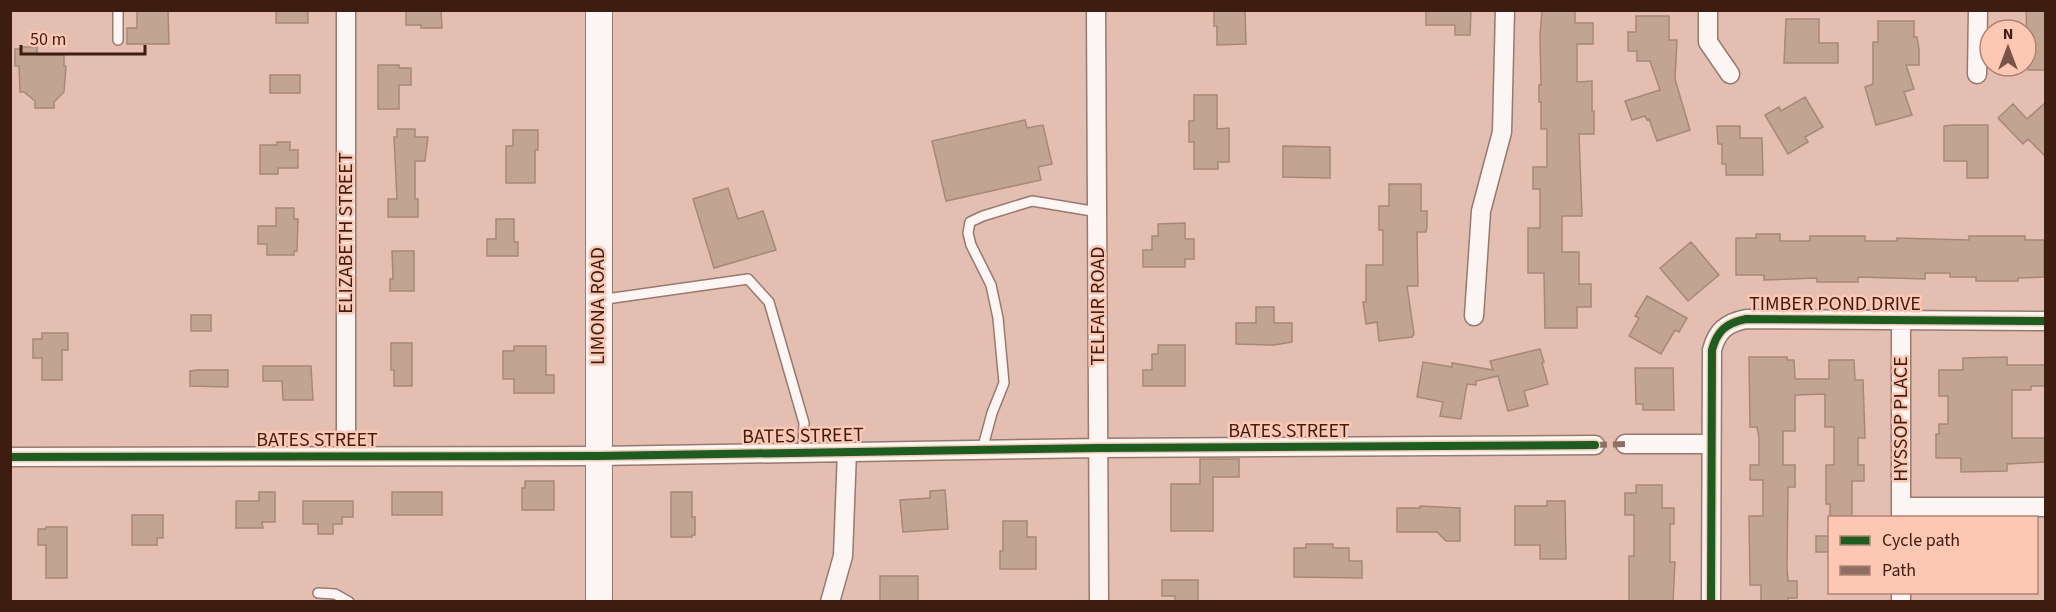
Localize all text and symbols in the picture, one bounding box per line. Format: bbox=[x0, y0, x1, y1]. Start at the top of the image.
scale bar bbox=[21, 18, 146, 56]
north arrow bbox=[1978, 18, 2038, 78]
text: N bbox=[2003, 23, 2013, 45]
text: 50 m bbox=[30, 27, 66, 52]
street label: ELIZABETH STREET bbox=[332, 152, 360, 314]
street label: TELFAIR ROAD bbox=[1084, 246, 1112, 366]
street label: LIMONA ROAD bbox=[584, 247, 612, 365]
street label: TIMBER POND DRIVE bbox=[1749, 290, 1921, 318]
street label: HYSSOP PLACE bbox=[1887, 356, 1915, 482]
street label: BATES STREET bbox=[1228, 417, 1350, 445]
street label: BATES STREET bbox=[742, 421, 864, 451]
street label: BATES STREET bbox=[256, 426, 378, 454]
legend bbox=[1828, 516, 2038, 594]
text: Cycle path bbox=[1882, 528, 1960, 553]
text: Path bbox=[1882, 558, 1916, 583]

